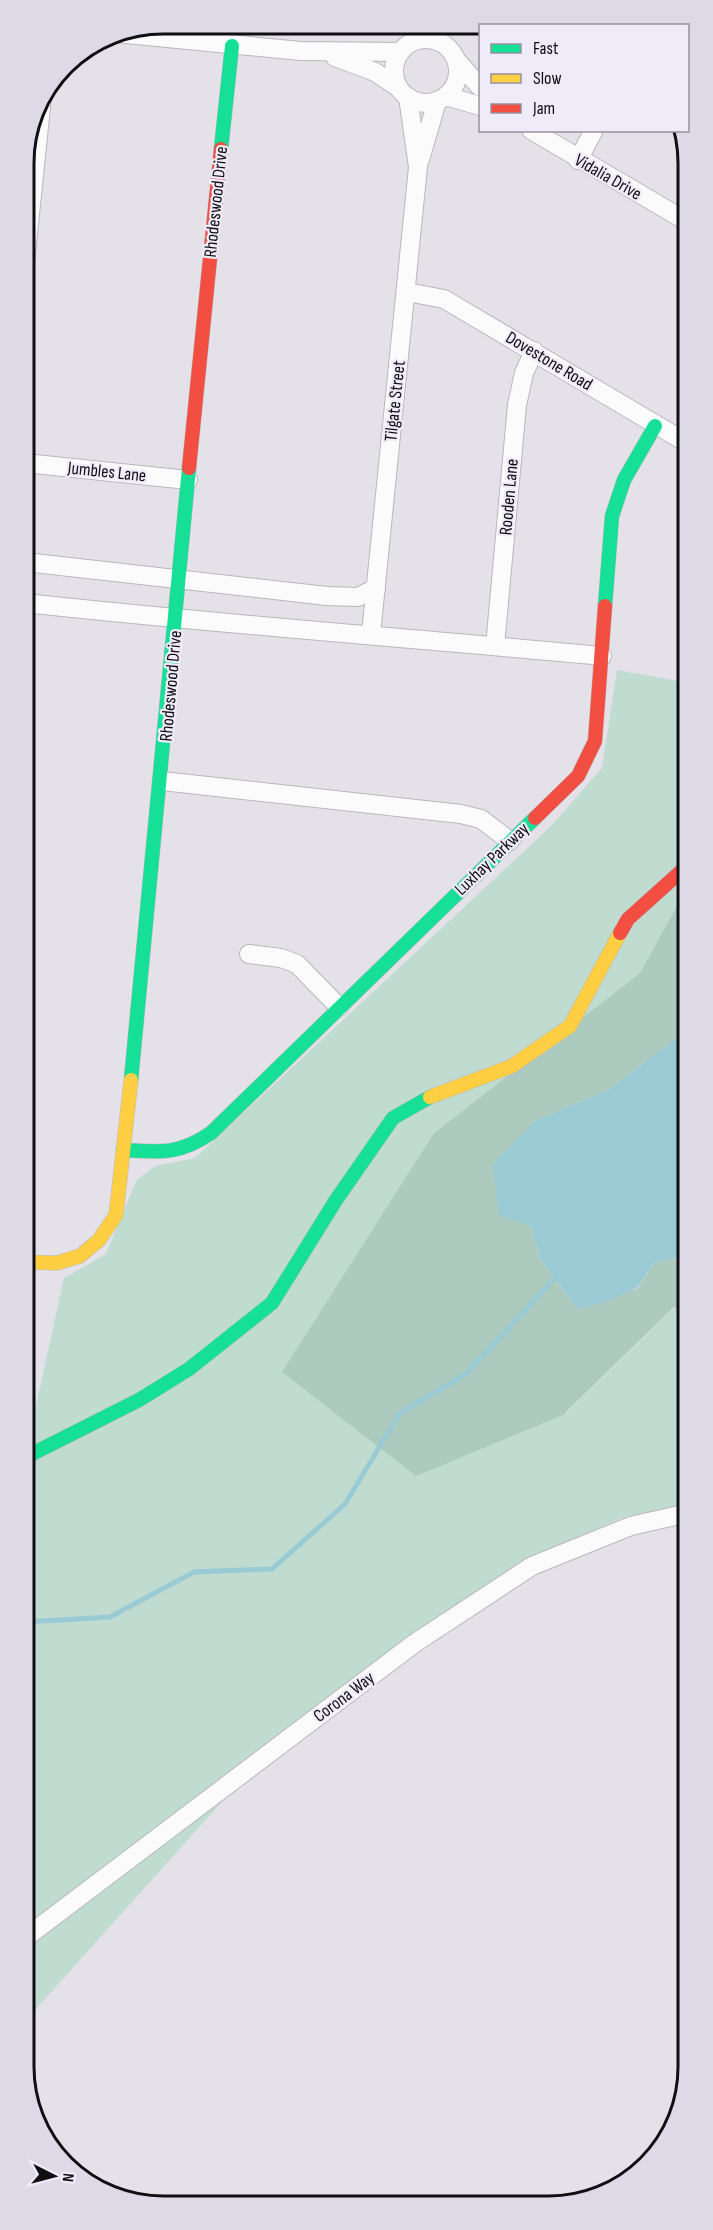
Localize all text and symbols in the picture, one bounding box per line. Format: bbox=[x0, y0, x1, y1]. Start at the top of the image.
legend bbox=[479, 24, 689, 132]
text: Fast bbox=[533, 38, 559, 59]
text: Slow bbox=[533, 68, 562, 89]
text: Jam bbox=[532, 98, 555, 119]
street label: Rhodeswood Drive bbox=[200, 145, 232, 259]
street label: Vidalia Drive bbox=[571, 149, 645, 205]
street label: Dovestone Road bbox=[502, 327, 596, 395]
street label: Tilgate Street bbox=[380, 359, 410, 443]
street label: Jumbles Lane bbox=[66, 457, 147, 487]
street label: Rooden Lane bbox=[495, 458, 523, 536]
street label: Rhodeswood Drive bbox=[156, 630, 186, 742]
street label: Luxhay Parkway bbox=[450, 818, 534, 900]
street label: Corona Way bbox=[309, 1667, 379, 1727]
north arrow bbox=[24, 2146, 84, 2206]
text: N bbox=[58, 2172, 77, 2183]

